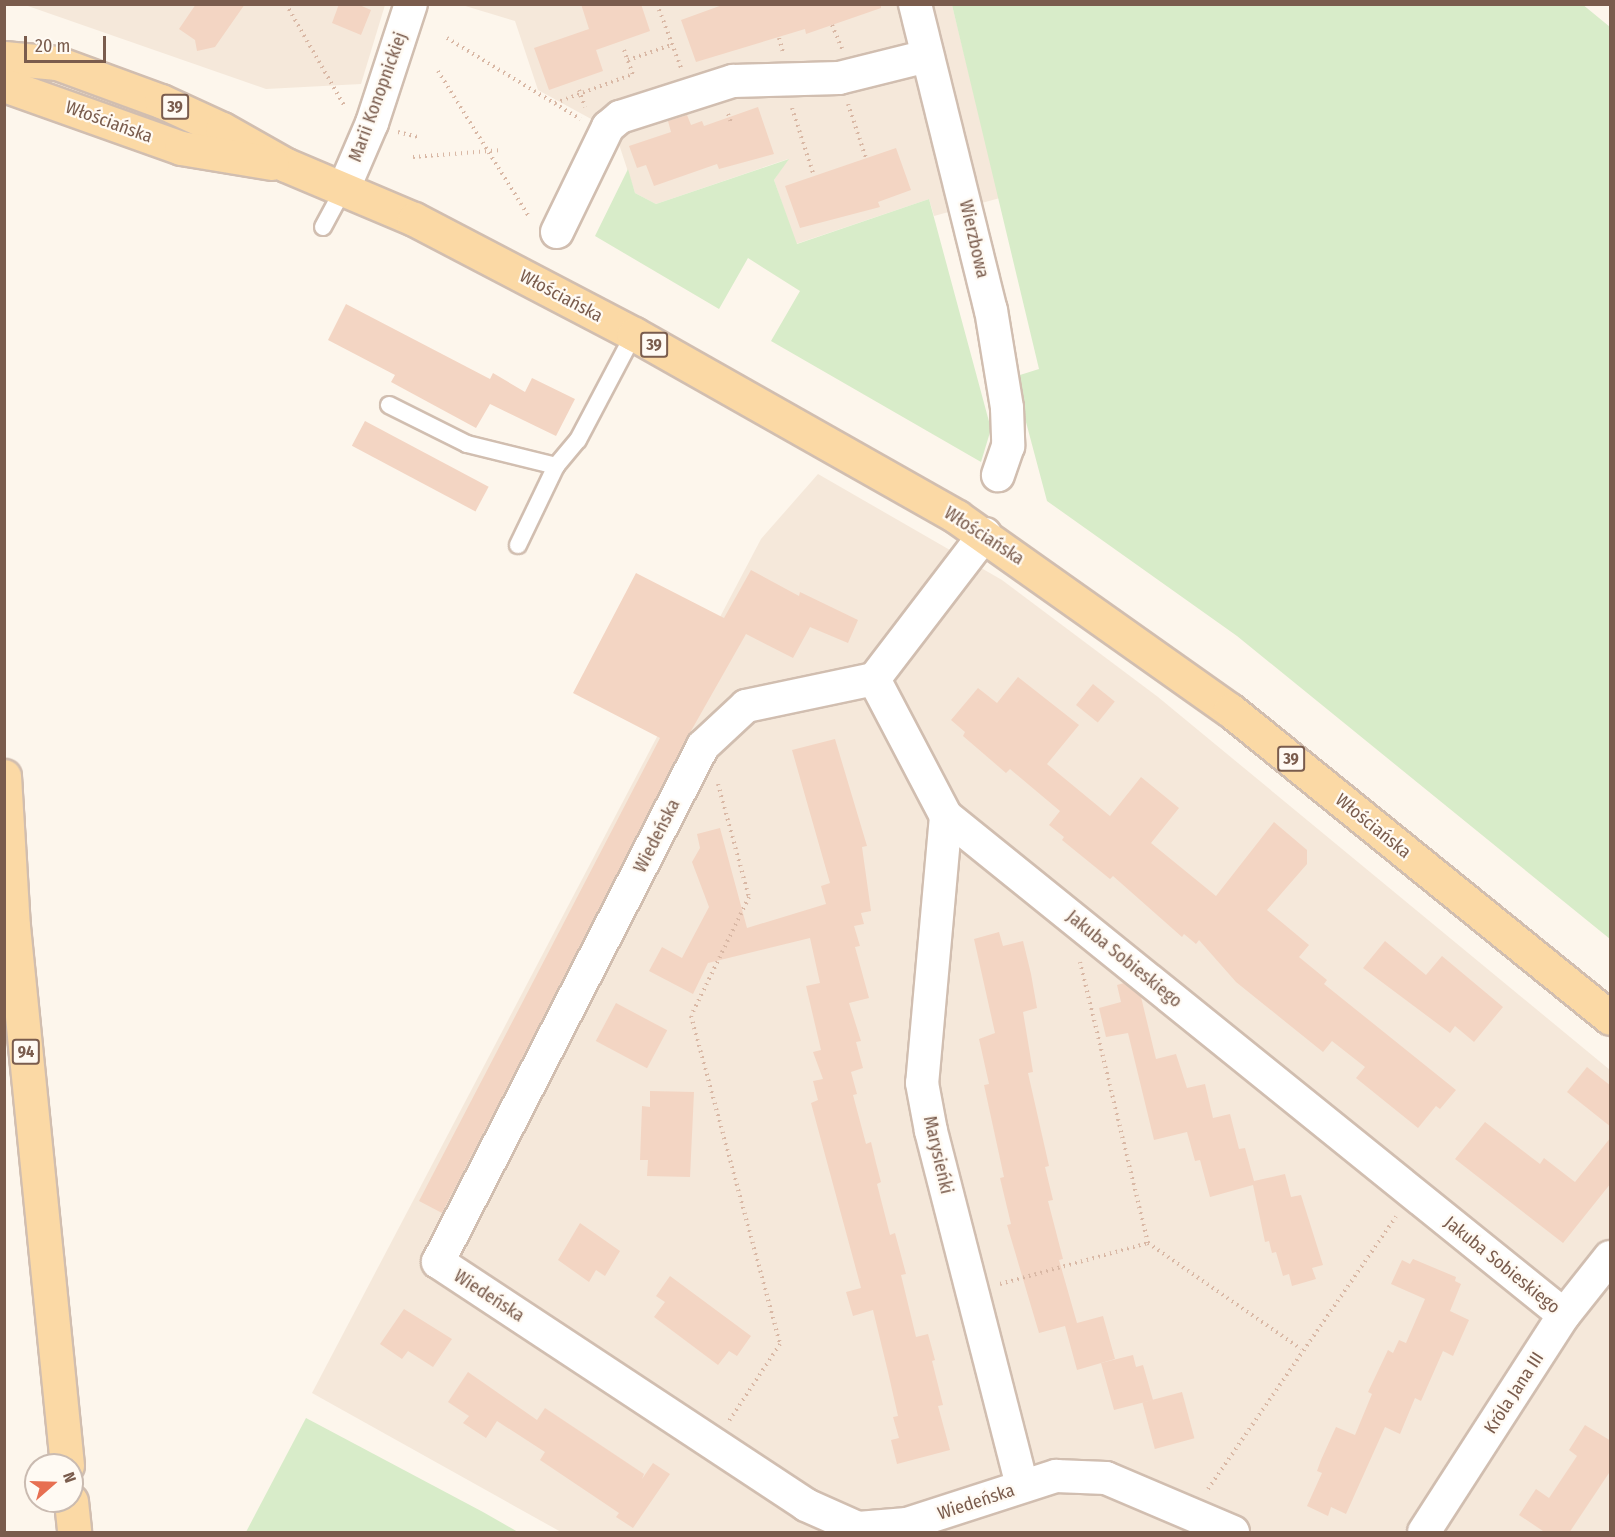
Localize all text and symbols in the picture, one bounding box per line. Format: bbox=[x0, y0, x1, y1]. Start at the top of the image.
scale bar bbox=[27, 24, 110, 62]
street label: Marii Konopnickiej bbox=[345, 29, 411, 165]
text: 20 m bbox=[35, 35, 70, 57]
road number: 39 bbox=[160, 94, 190, 120]
street label: Włościańska bbox=[63, 96, 155, 148]
street label: Wierzbowa bbox=[955, 198, 993, 280]
street label: Włościańska bbox=[516, 265, 606, 327]
road number: 39 bbox=[639, 332, 669, 358]
street label: Włościańska bbox=[940, 502, 1028, 570]
road number: 39 bbox=[1276, 746, 1306, 772]
street label: Włościańska bbox=[1331, 789, 1415, 863]
street label: Wiedeńska bbox=[629, 796, 685, 876]
street label: Jakuba Sobieskiego bbox=[1062, 906, 1186, 1012]
road number: 94 bbox=[11, 1039, 41, 1065]
street label: Marysieńki bbox=[919, 1114, 957, 1196]
street label: Jakuba Sobieskiego bbox=[1440, 1212, 1564, 1318]
street label: Wiedeńska bbox=[450, 1265, 528, 1327]
street label: Króla Jana III bbox=[1480, 1348, 1548, 1438]
north arrow bbox=[24, 1453, 84, 1513]
text: N bbox=[59, 1470, 80, 1485]
street label: Wiedeńska bbox=[935, 1479, 1017, 1525]

